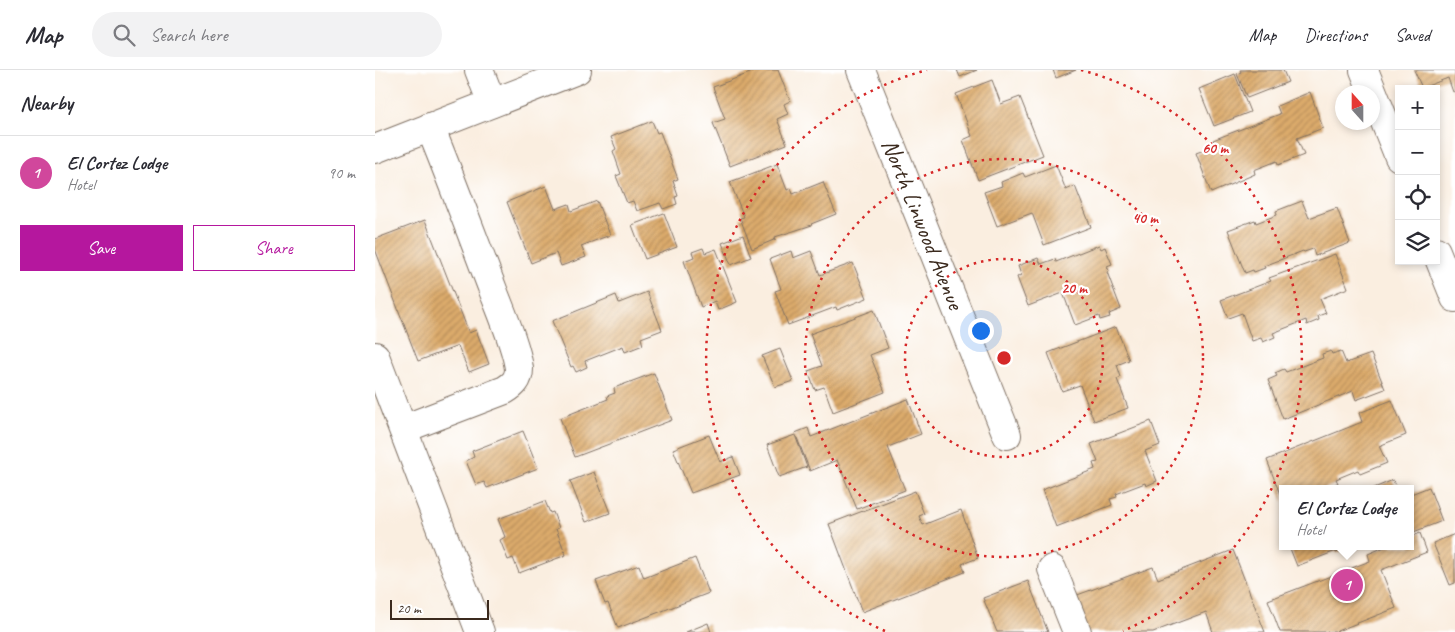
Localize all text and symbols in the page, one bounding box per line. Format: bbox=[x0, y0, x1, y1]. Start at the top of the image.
search box bbox=[92, 12, 442, 57]
text: Map bbox=[25, 20, 62, 50]
icon: search bbox=[110, 21, 138, 49]
text: Search here bbox=[150, 23, 228, 47]
text: Map bbox=[1249, 24, 1276, 46]
text: Directions bbox=[1304, 24, 1367, 46]
text: Saved bbox=[1395, 24, 1430, 46]
north arrow bbox=[1335, 85, 1380, 130]
map controls bbox=[1395, 85, 1440, 265]
button: + bbox=[1395, 85, 1440, 130]
text: Nearby bbox=[20, 90, 73, 116]
button: − bbox=[1395, 130, 1440, 175]
street label: North Linwood Avenue bbox=[875, 134, 972, 316]
text: 60 m bbox=[1202, 139, 1229, 158]
text: El Cortez Lodge bbox=[67, 151, 167, 175]
text: 1 bbox=[32, 163, 40, 183]
text: 90 m bbox=[328, 163, 355, 183]
text: Hotel bbox=[67, 175, 95, 195]
button: locate bbox=[1395, 175, 1440, 220]
text: 40 m bbox=[1132, 209, 1159, 228]
button: layers bbox=[1395, 220, 1440, 265]
button: Save bbox=[20, 225, 183, 271]
button: Share bbox=[193, 225, 355, 271]
text: 20 m bbox=[1061, 279, 1088, 298]
your location bbox=[968, 318, 994, 344]
centre of rings bbox=[995, 349, 1013, 367]
popup bbox=[1279, 485, 1414, 550]
text: El Cortez Lodge bbox=[1297, 496, 1397, 520]
text: Hotel bbox=[1297, 520, 1324, 540]
pin: 1 bbox=[1331, 566, 1363, 604]
scale bar bbox=[390, 597, 489, 620]
text: 20 m bbox=[397, 600, 421, 617]

